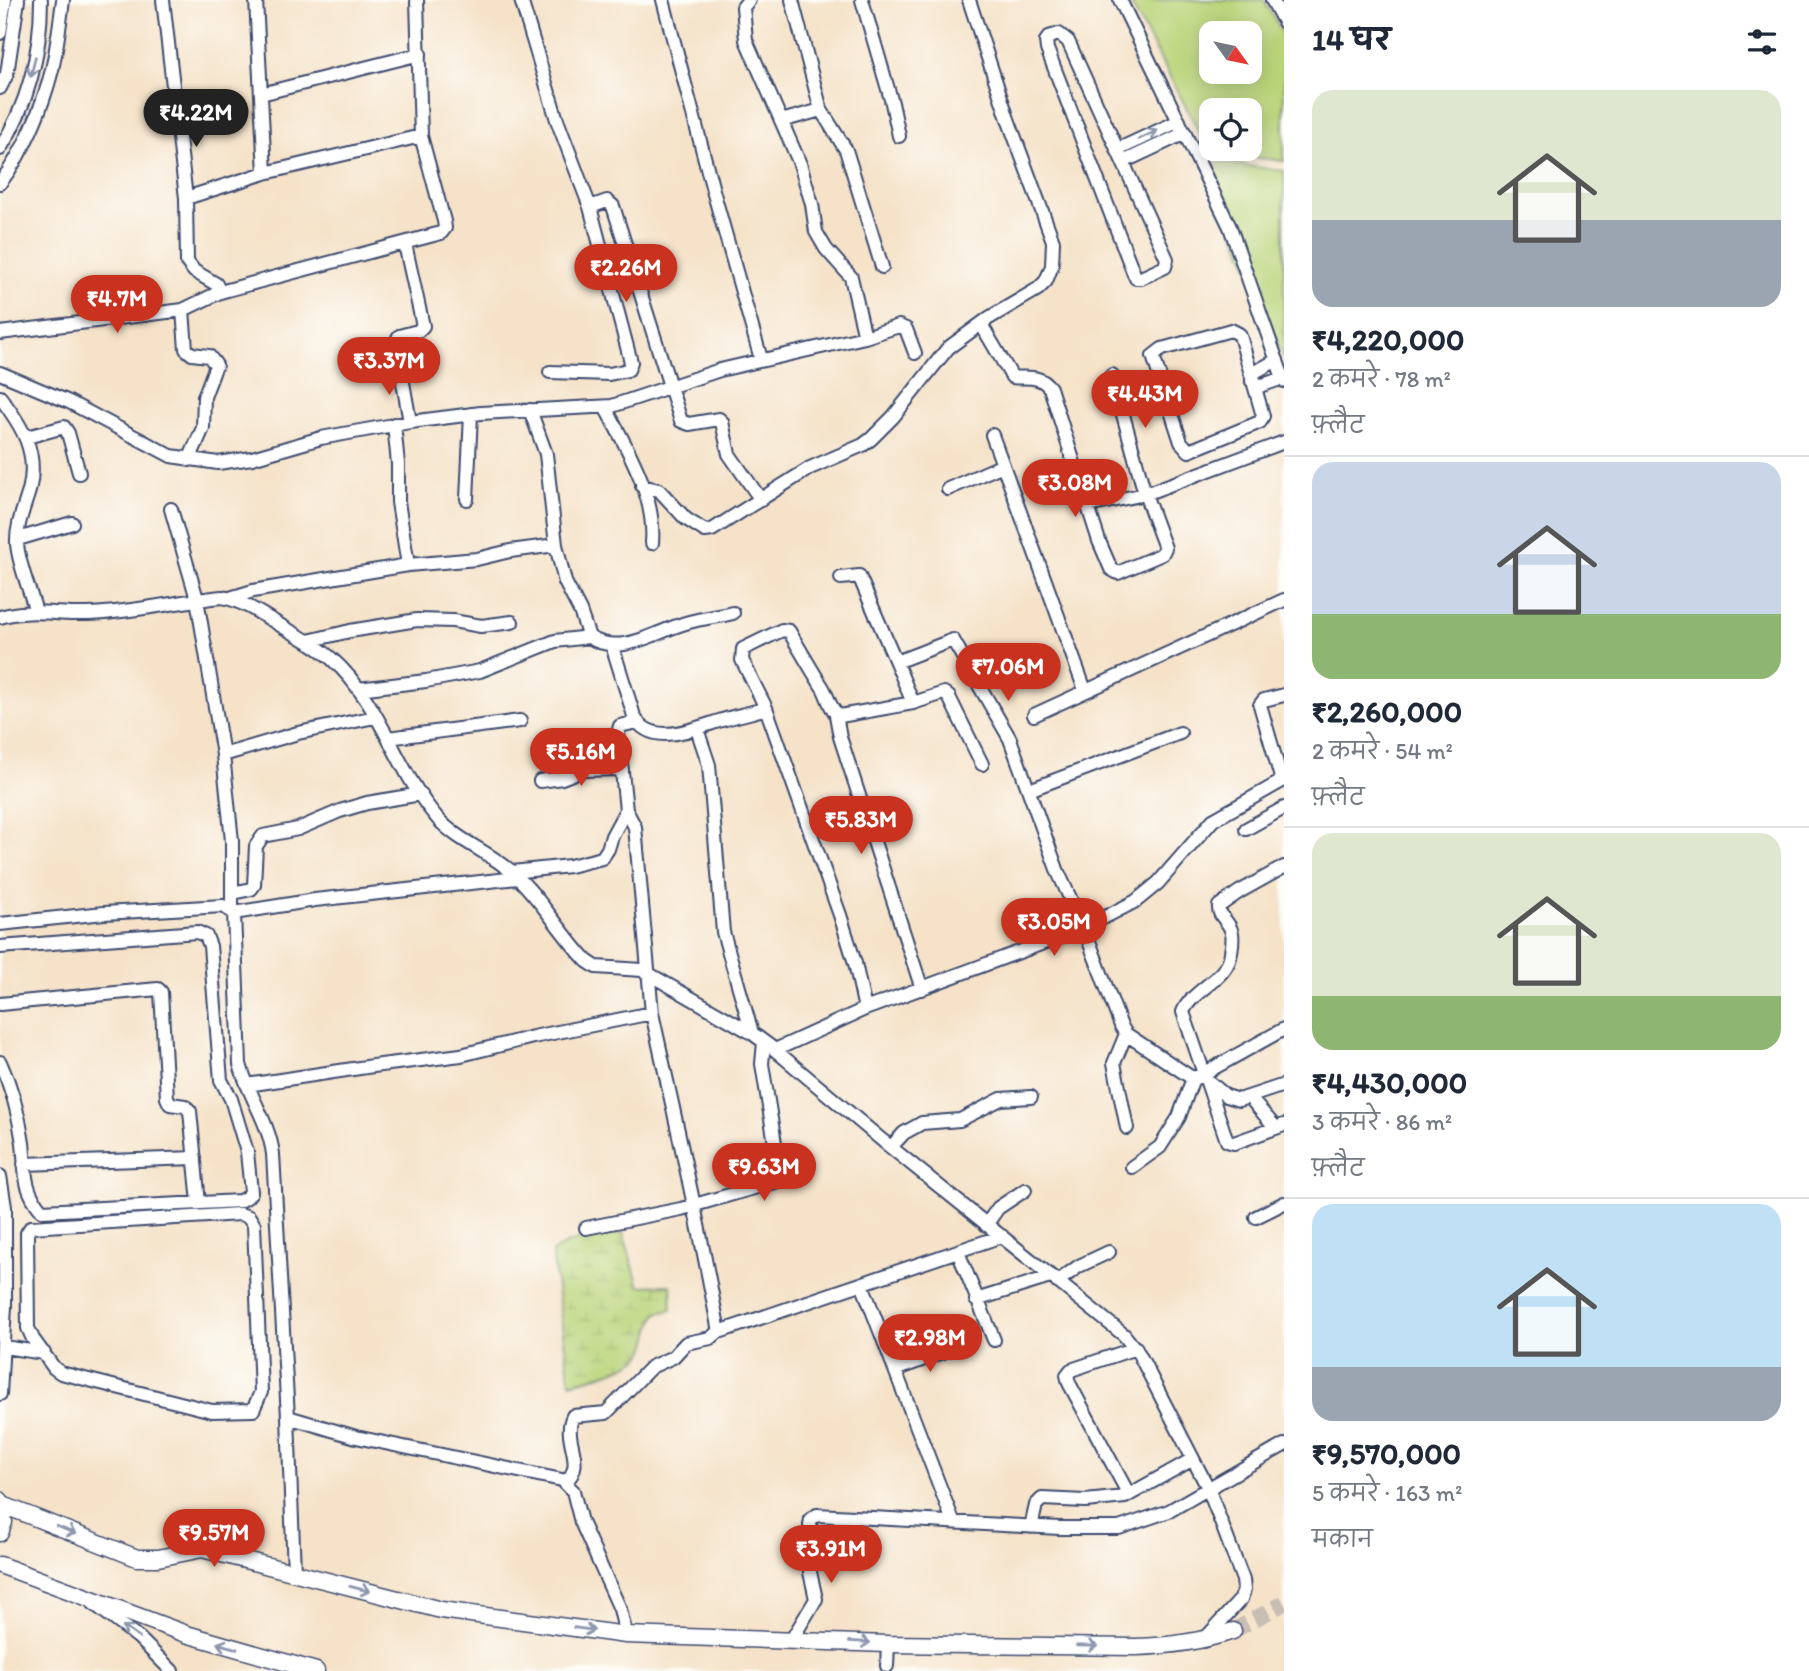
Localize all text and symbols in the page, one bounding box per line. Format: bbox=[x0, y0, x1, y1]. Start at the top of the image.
north arrow bbox=[1199, 21, 1262, 84]
map controls bbox=[1199, 21, 1262, 161]
text: 14 घर bbox=[1312, 21, 1391, 58]
icon: filters bbox=[1743, 23, 1781, 61]
one-way arrow bbox=[26, 55, 39, 78]
pin: ₹4.22M bbox=[139, 90, 253, 149]
text: ₹4.22M bbox=[160, 98, 232, 126]
button: locate bbox=[1199, 98, 1262, 161]
one-way arrow bbox=[1137, 128, 1158, 141]
icon: home bbox=[1484, 135, 1610, 261]
pin: ₹2.26M bbox=[569, 244, 683, 304]
text: ₹2.26M bbox=[590, 253, 662, 281]
pin: ₹4.7M bbox=[68, 276, 166, 335]
text: ₹4.7M bbox=[87, 284, 147, 312]
text: ₹4,220,000 bbox=[1312, 321, 1464, 358]
pin: ₹3.37M bbox=[332, 338, 446, 397]
text: ₹3.37M bbox=[353, 346, 425, 374]
text: 2 कमरे · 78 m² bbox=[1312, 365, 1451, 393]
pin: ₹4.43M bbox=[1088, 370, 1202, 430]
text: ₹4.43M bbox=[1107, 379, 1183, 407]
text: फ़्लैट bbox=[1312, 411, 1364, 439]
pin: ₹3.08M bbox=[1018, 460, 1132, 519]
text: ₹3.08M bbox=[1038, 468, 1112, 496]
icon: home bbox=[1484, 507, 1610, 633]
pin: ₹7.06M bbox=[951, 644, 1065, 703]
text: ₹7.06M bbox=[972, 652, 1044, 680]
text: ₹2,260,000 bbox=[1312, 693, 1462, 730]
pin: ₹5.16M bbox=[524, 728, 638, 788]
text: ₹5.16M bbox=[546, 737, 616, 765]
text: 2 कमरे · 54 m² bbox=[1312, 737, 1453, 765]
text: फ़्लैट bbox=[1312, 783, 1364, 811]
pin: ₹5.83M bbox=[804, 796, 918, 856]
text: ₹5.83M bbox=[825, 805, 897, 833]
icon: home bbox=[1484, 878, 1610, 1004]
pin: ₹3.05M bbox=[997, 898, 1111, 958]
text: ₹3.05M bbox=[1017, 907, 1091, 935]
text: ₹4,430,000 bbox=[1312, 1064, 1467, 1101]
text: 3 कमरे · 86 m² bbox=[1312, 1108, 1452, 1136]
pin: ₹9.63M bbox=[707, 1144, 821, 1203]
text: ₹9.63M bbox=[728, 1152, 800, 1180]
text: फ़्लैट bbox=[1312, 1154, 1364, 1182]
icon: home bbox=[1484, 1249, 1610, 1375]
pin: ₹2.98M bbox=[873, 1314, 987, 1374]
text: ₹2.98M bbox=[894, 1323, 966, 1351]
text: ₹9,570,000 bbox=[1312, 1435, 1461, 1472]
text: 5 कमरे · 163 m² bbox=[1312, 1479, 1462, 1507]
pin: ₹9.57M bbox=[157, 1510, 271, 1569]
text: ₹9.57M bbox=[179, 1518, 249, 1546]
one-way arrow bbox=[55, 1525, 76, 1538]
text: मकान bbox=[1312, 1525, 1373, 1553]
pin: ₹3.91M bbox=[774, 1526, 888, 1585]
text: ₹3.91M bbox=[796, 1534, 866, 1562]
one-way arrow bbox=[348, 1583, 371, 1596]
one-way arrow bbox=[572, 1623, 595, 1636]
one-way arrow bbox=[121, 1625, 140, 1640]
one-way arrow bbox=[848, 1636, 871, 1649]
one-way arrow bbox=[216, 1638, 238, 1651]
one-way arrow bbox=[1076, 1639, 1099, 1653]

